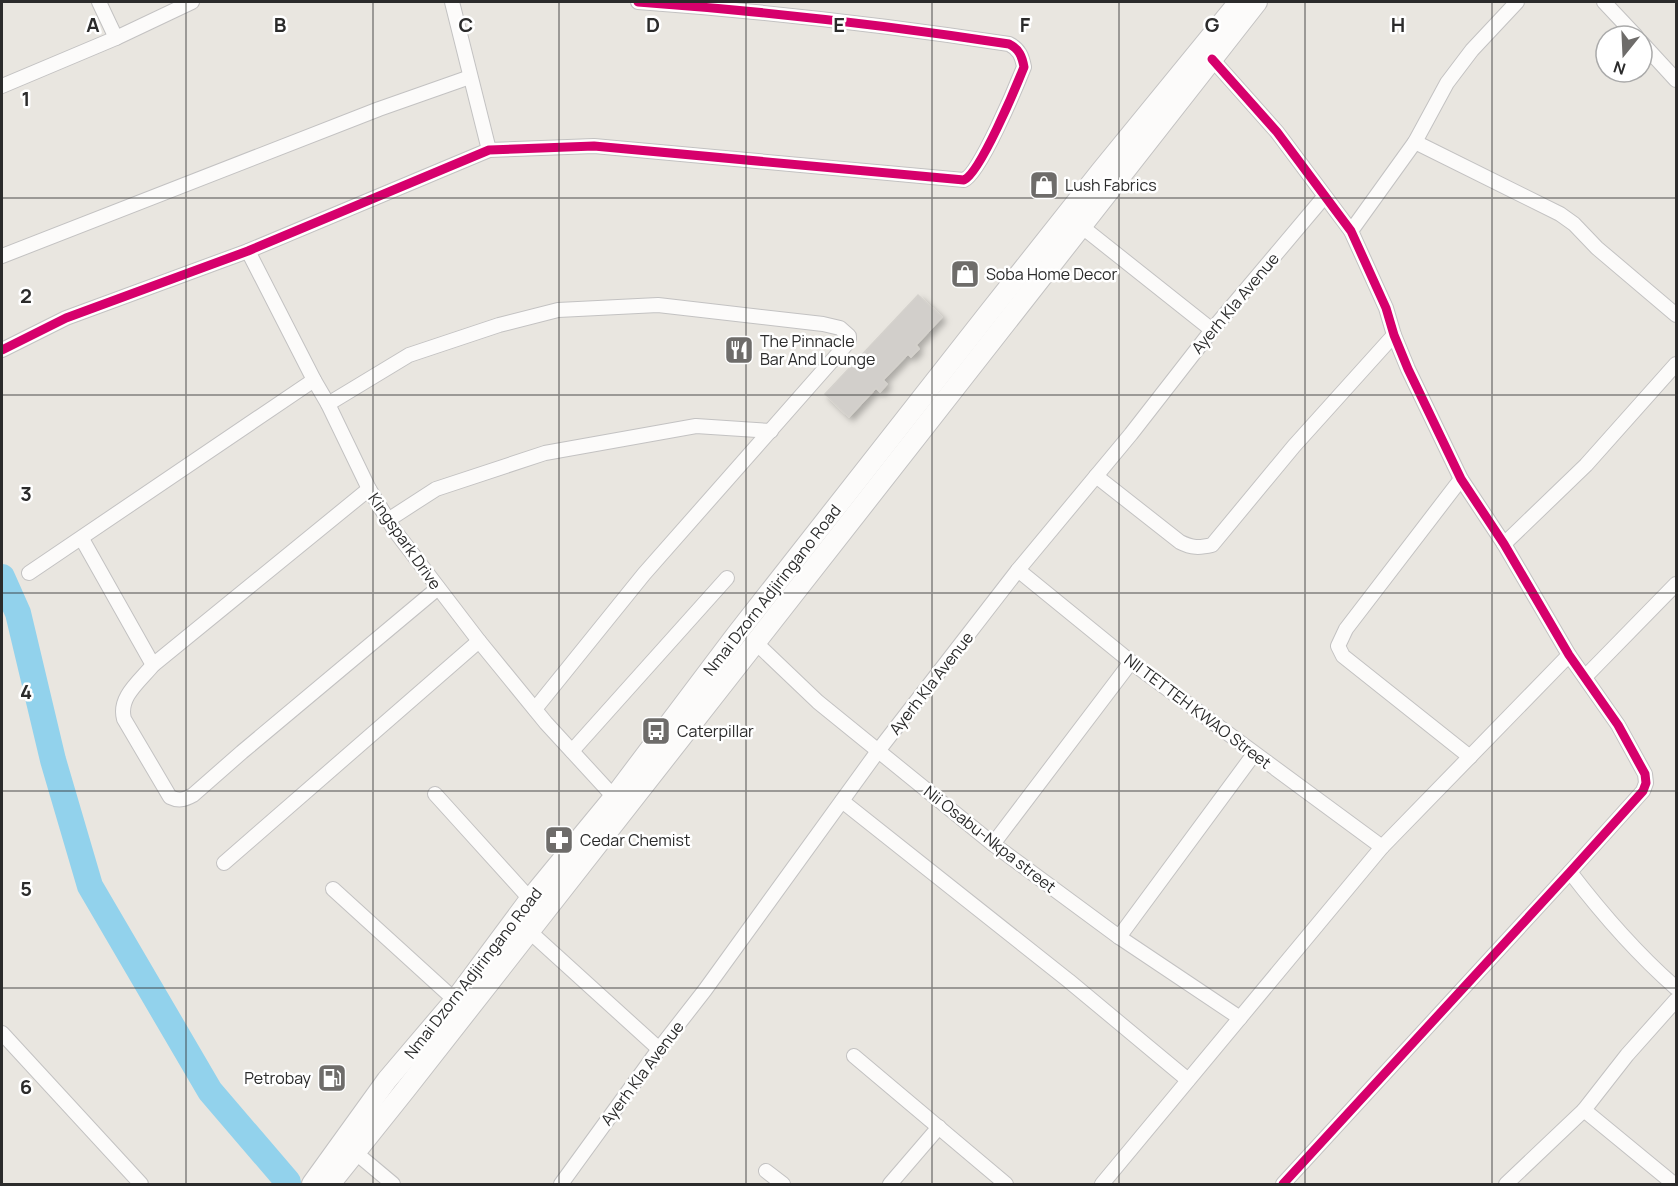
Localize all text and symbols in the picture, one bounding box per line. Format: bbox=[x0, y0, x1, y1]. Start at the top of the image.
text: A bbox=[86, 11, 100, 38]
text: B bbox=[274, 11, 287, 38]
text: C bbox=[459, 11, 473, 38]
text: D bbox=[646, 11, 660, 38]
text: E bbox=[833, 11, 845, 38]
text: F bbox=[1020, 11, 1031, 38]
text: G bbox=[1205, 11, 1220, 38]
text: H bbox=[1391, 11, 1405, 38]
north arrow bbox=[1594, 24, 1654, 84]
text: N bbox=[1610, 56, 1628, 81]
text: 1 bbox=[22, 85, 30, 112]
shop icon: Lush Fabrics bbox=[1028, 169, 1060, 201]
place label: Lush Fabrics bbox=[1065, 174, 1157, 196]
street label: Ayerh Kla Avenue bbox=[1186, 248, 1284, 358]
shop icon: Soba Home Decor bbox=[949, 258, 981, 290]
place label: Soba Home Decor bbox=[986, 263, 1118, 285]
text: 2 bbox=[20, 282, 32, 309]
place label: The Pinnacle Bar And Lounge bbox=[760, 330, 875, 370]
restaurant icon: The Pinnacle Bar And Lounge bbox=[723, 334, 755, 366]
text: 3 bbox=[20, 480, 32, 507]
street label: Kingspark Drive bbox=[364, 488, 446, 594]
street label: Nmai Dzorn Adjiringano Road bbox=[698, 500, 846, 680]
street label: Ayerh Kla Avenue bbox=[884, 627, 978, 739]
street label: NII TETTEH KWAO Street bbox=[1120, 648, 1276, 774]
text: 4 bbox=[20, 678, 32, 705]
bus stop icon: Caterpillar bbox=[640, 715, 672, 747]
place label: Caterpillar bbox=[677, 720, 754, 742]
street label: Nii Osabu-Nkpa street bbox=[919, 780, 1061, 898]
pharmacy icon: Cedar Chemist bbox=[543, 824, 575, 856]
place label: Cedar Chemist bbox=[580, 829, 690, 851]
text: 5 bbox=[20, 875, 32, 902]
street label: Nmai Dzorn Adjiringano Road bbox=[399, 883, 547, 1063]
street label: Ayerh Kla Avenue bbox=[595, 1016, 689, 1130]
fuel station icon: Petrobay bbox=[316, 1062, 348, 1094]
place label: Petrobay bbox=[244, 1067, 312, 1089]
text: 6 bbox=[20, 1073, 32, 1100]

